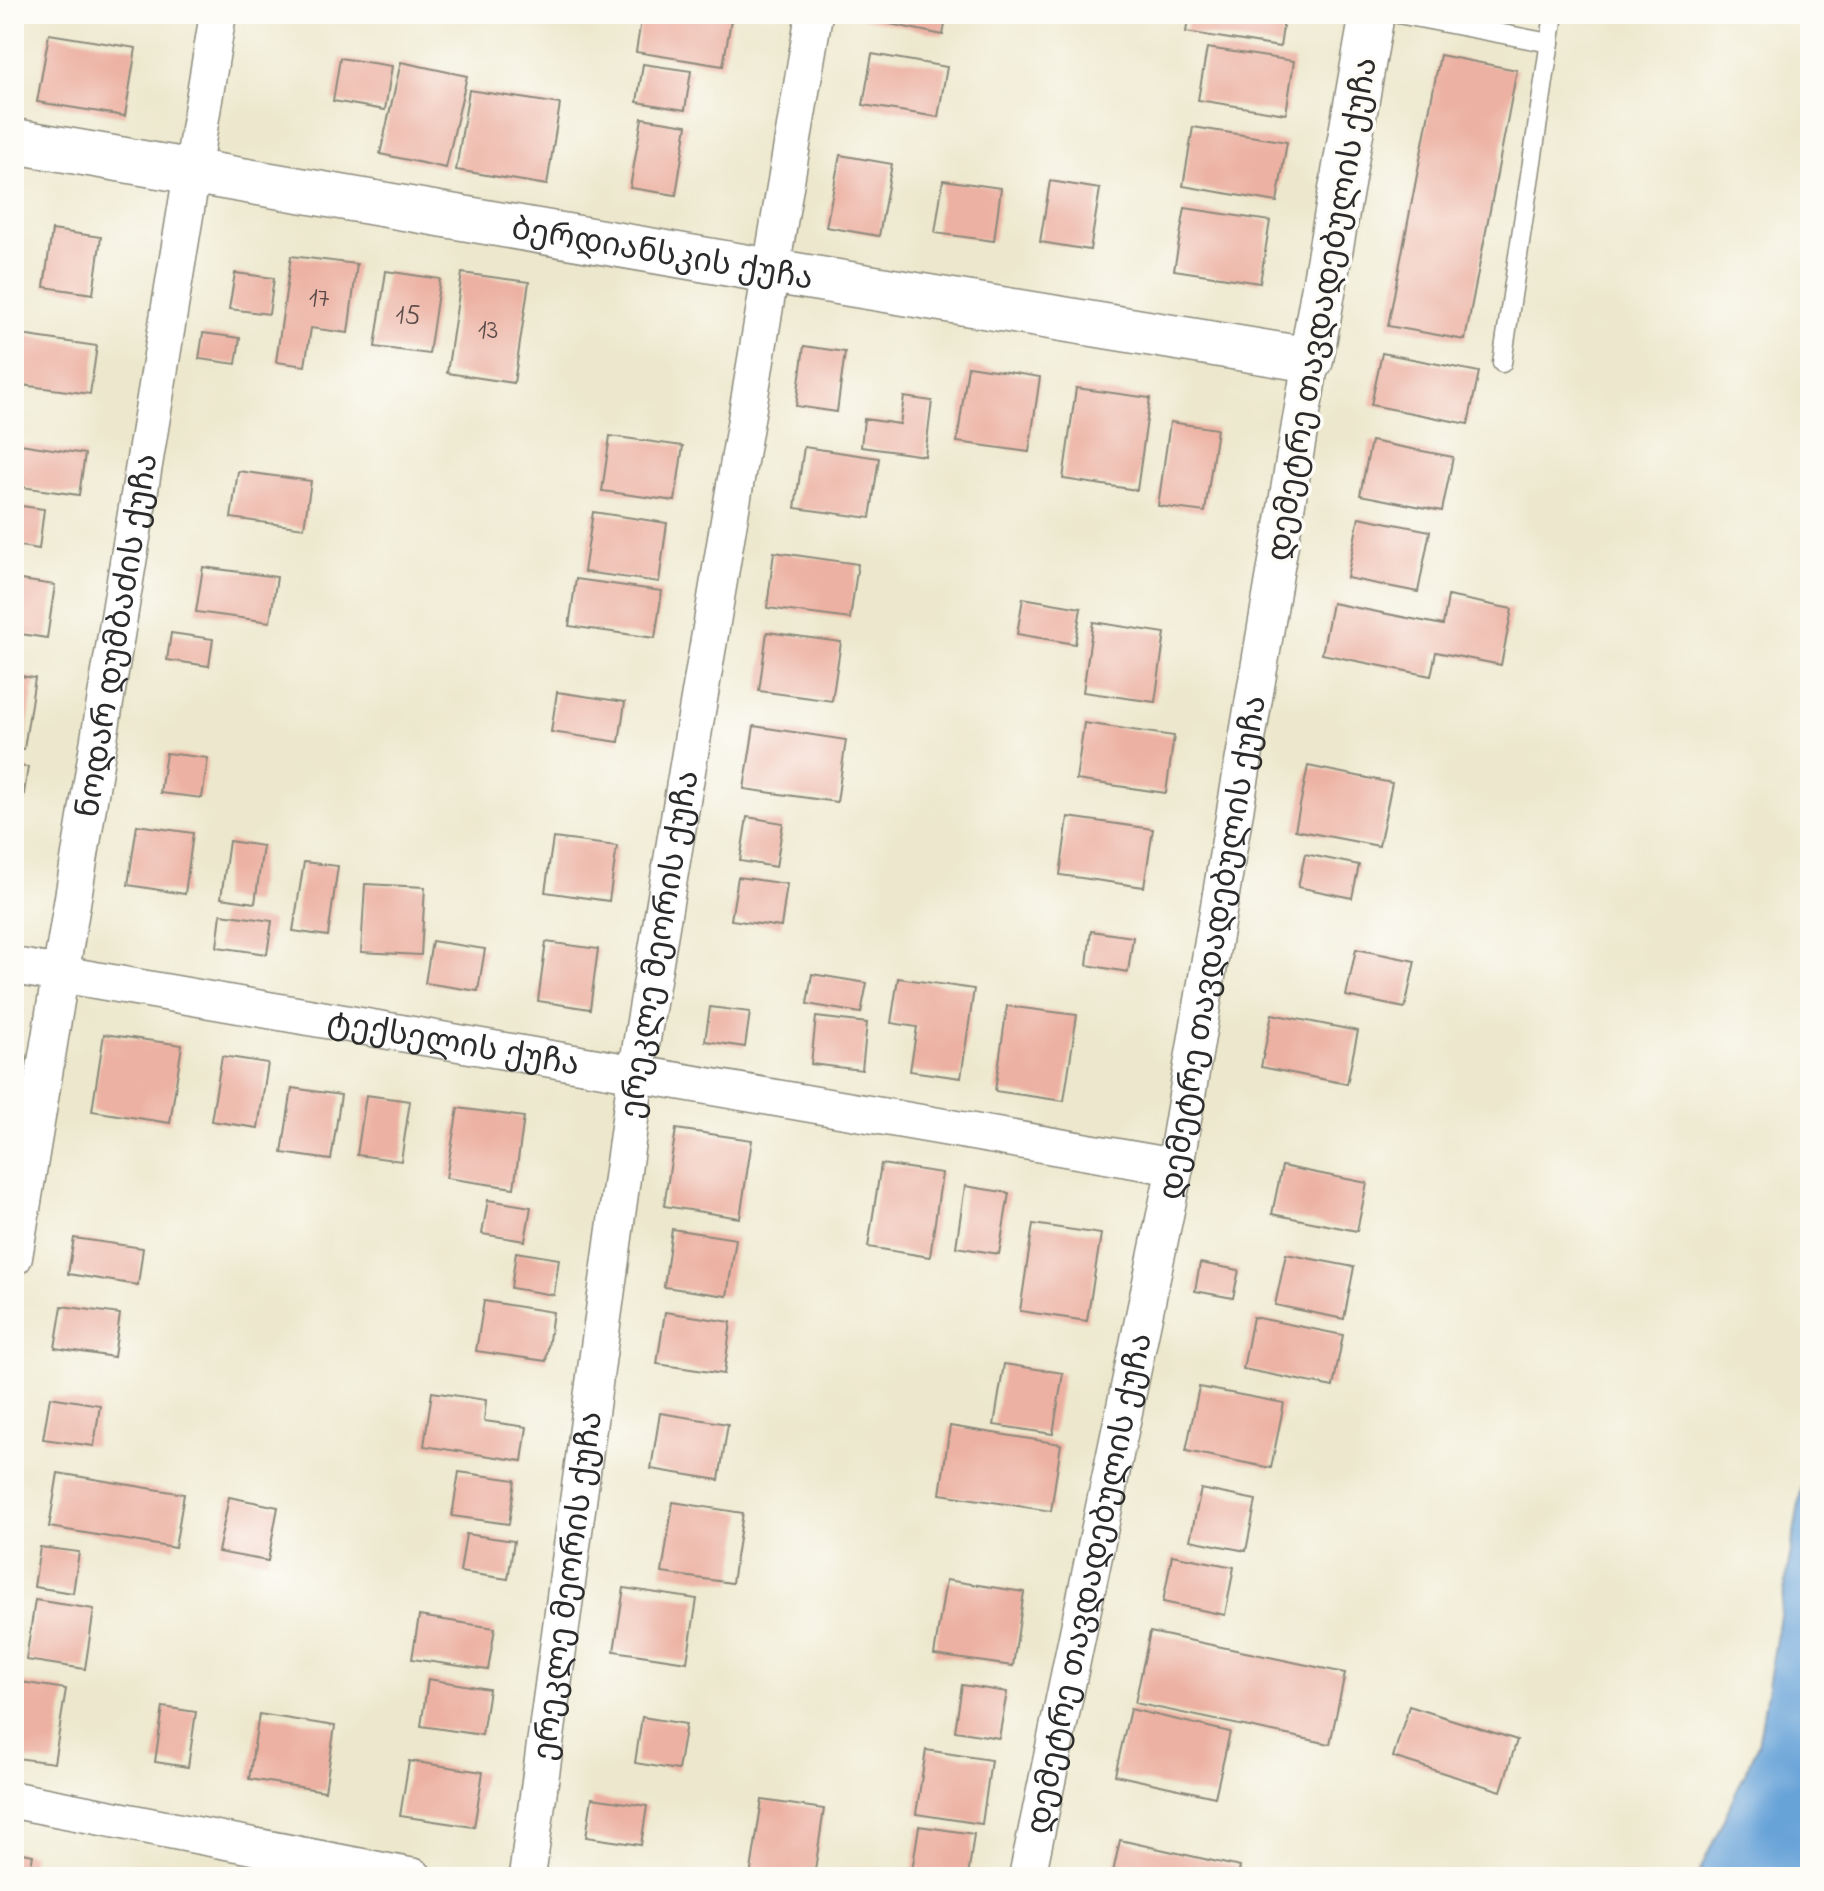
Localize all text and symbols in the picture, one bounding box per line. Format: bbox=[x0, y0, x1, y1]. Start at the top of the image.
street label: დემეტრე თავდადებულის ქუჩა bbox=[1257, 54, 1392, 565]
street label: ბერდიანსკის ქუჩა bbox=[508, 207, 816, 305]
house number: 17 bbox=[309, 279, 330, 320]
house number: 15 bbox=[396, 296, 420, 337]
house number: 13 bbox=[478, 311, 498, 352]
street label: ნოდარ დუმბაძის ქუჩა bbox=[66, 450, 172, 821]
street label: დემეტრე თავდადებულის ქუჩა bbox=[1149, 692, 1281, 1204]
street label: ერეკლე მეორის ქუჩა bbox=[610, 767, 714, 1122]
street label: ტექსელის ქუჩა bbox=[323, 1001, 583, 1090]
street label: დემეტრე თავდადებულის ქუჩა bbox=[1017, 1329, 1167, 1839]
street label: ერეკლე მეორის ქუჩა bbox=[523, 1409, 617, 1764]

